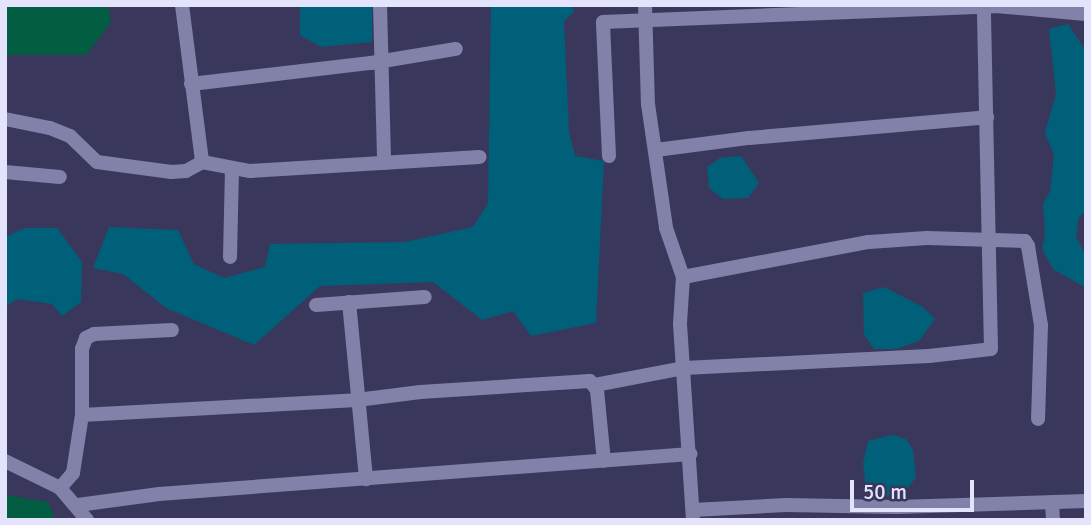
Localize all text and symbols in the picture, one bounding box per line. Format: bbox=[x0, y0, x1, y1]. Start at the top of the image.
scale bar bbox=[853, 466, 977, 510]
text: 50 m bbox=[863, 479, 907, 505]

